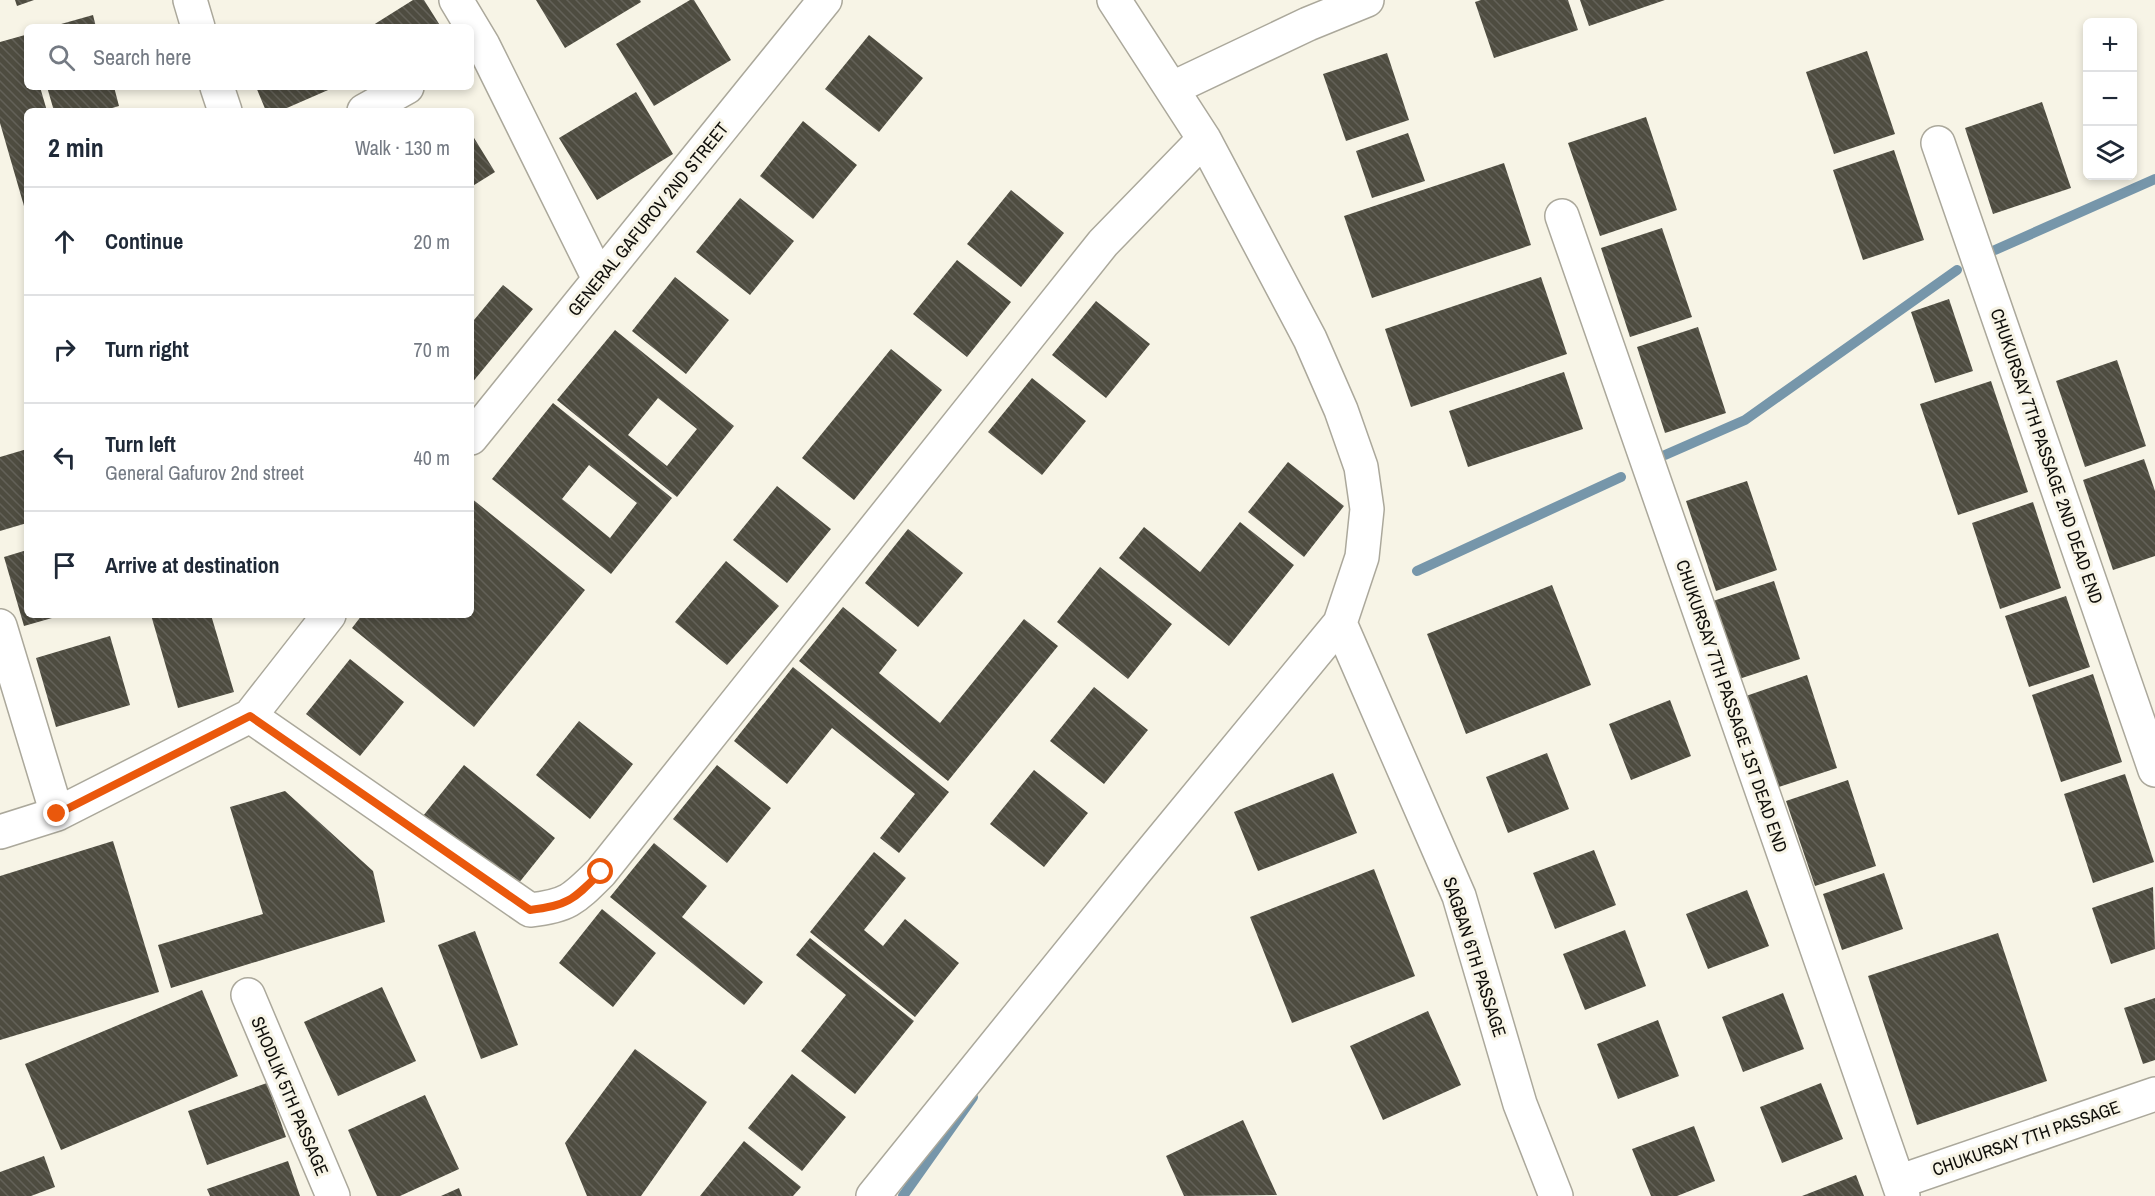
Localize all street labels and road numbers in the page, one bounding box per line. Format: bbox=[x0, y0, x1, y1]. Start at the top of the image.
street label: GENERAL GAFUROV 2ND STREET bbox=[562, 117, 734, 321]
street label: CHUKURSAY 7TH PASSAGE 2ND DEAD END bbox=[1985, 305, 2109, 607]
street label: CHUKURSAY 7TH PASSAGE 1ST DEAD END bbox=[1670, 556, 1794, 856]
street label: SAGBAN 6TH PASSAGE bbox=[1437, 874, 1513, 1040]
street label: SHODLIK 5TH PASSAGE bbox=[245, 1013, 335, 1179]
street label: CHUKURSAY 7TH PASSAGE bbox=[1929, 1094, 2123, 1182]

